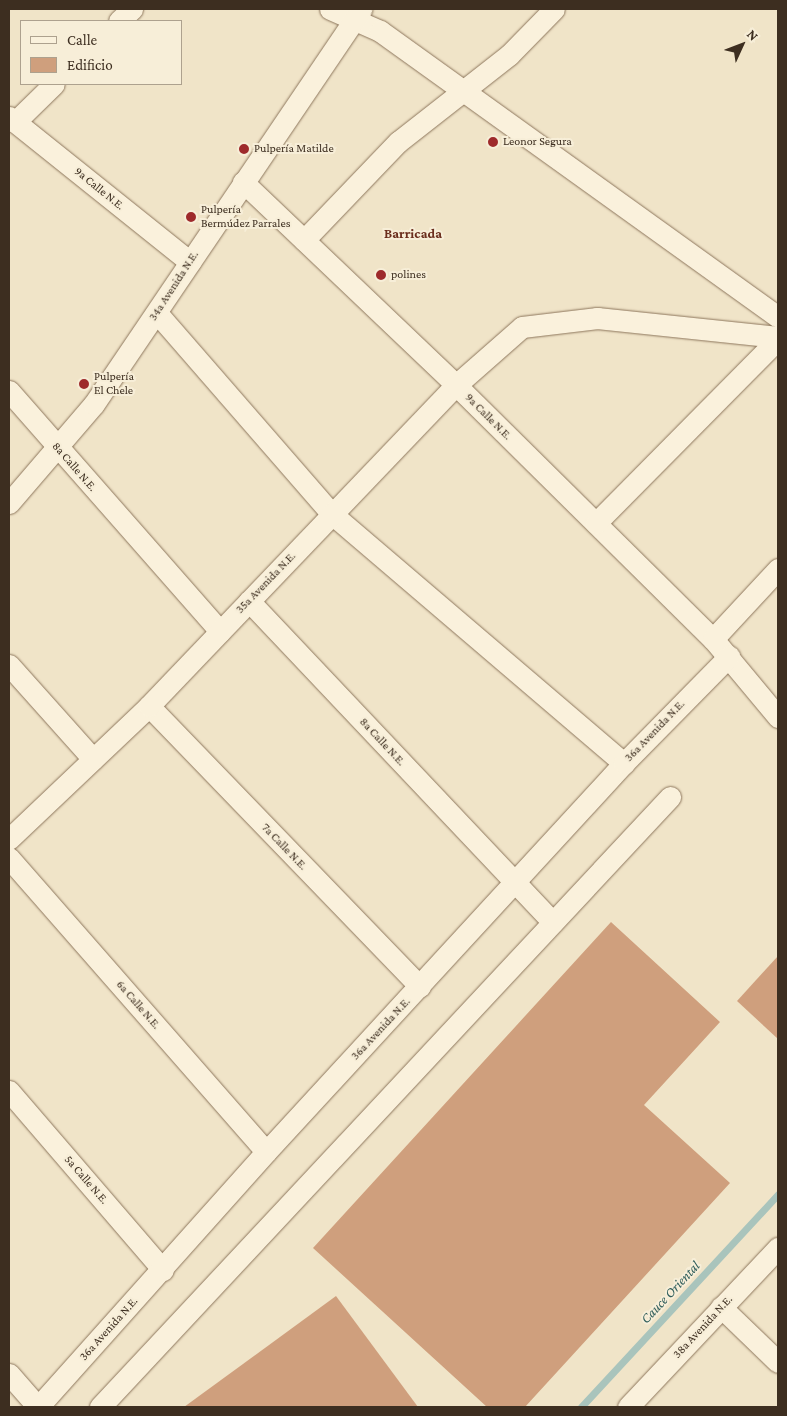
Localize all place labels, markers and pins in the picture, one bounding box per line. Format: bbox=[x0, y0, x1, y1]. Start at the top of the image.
place label: Leonor Segura bbox=[503, 135, 572, 149]
marker: Leonor Segura bbox=[487, 136, 499, 148]
place label: Pulpería Matilde bbox=[254, 142, 334, 156]
marker: Pulpería Matilde bbox=[238, 143, 250, 155]
place label: Pulpería Bermúdez Parrales bbox=[201, 203, 290, 231]
marker: Pulpería Bermúdez Parrales bbox=[185, 211, 197, 223]
place label: polines bbox=[391, 268, 426, 282]
marker: polines bbox=[375, 269, 387, 281]
place label: Pulpería El Chele bbox=[94, 370, 134, 398]
marker: Pulpería El Chele bbox=[78, 378, 90, 390]

